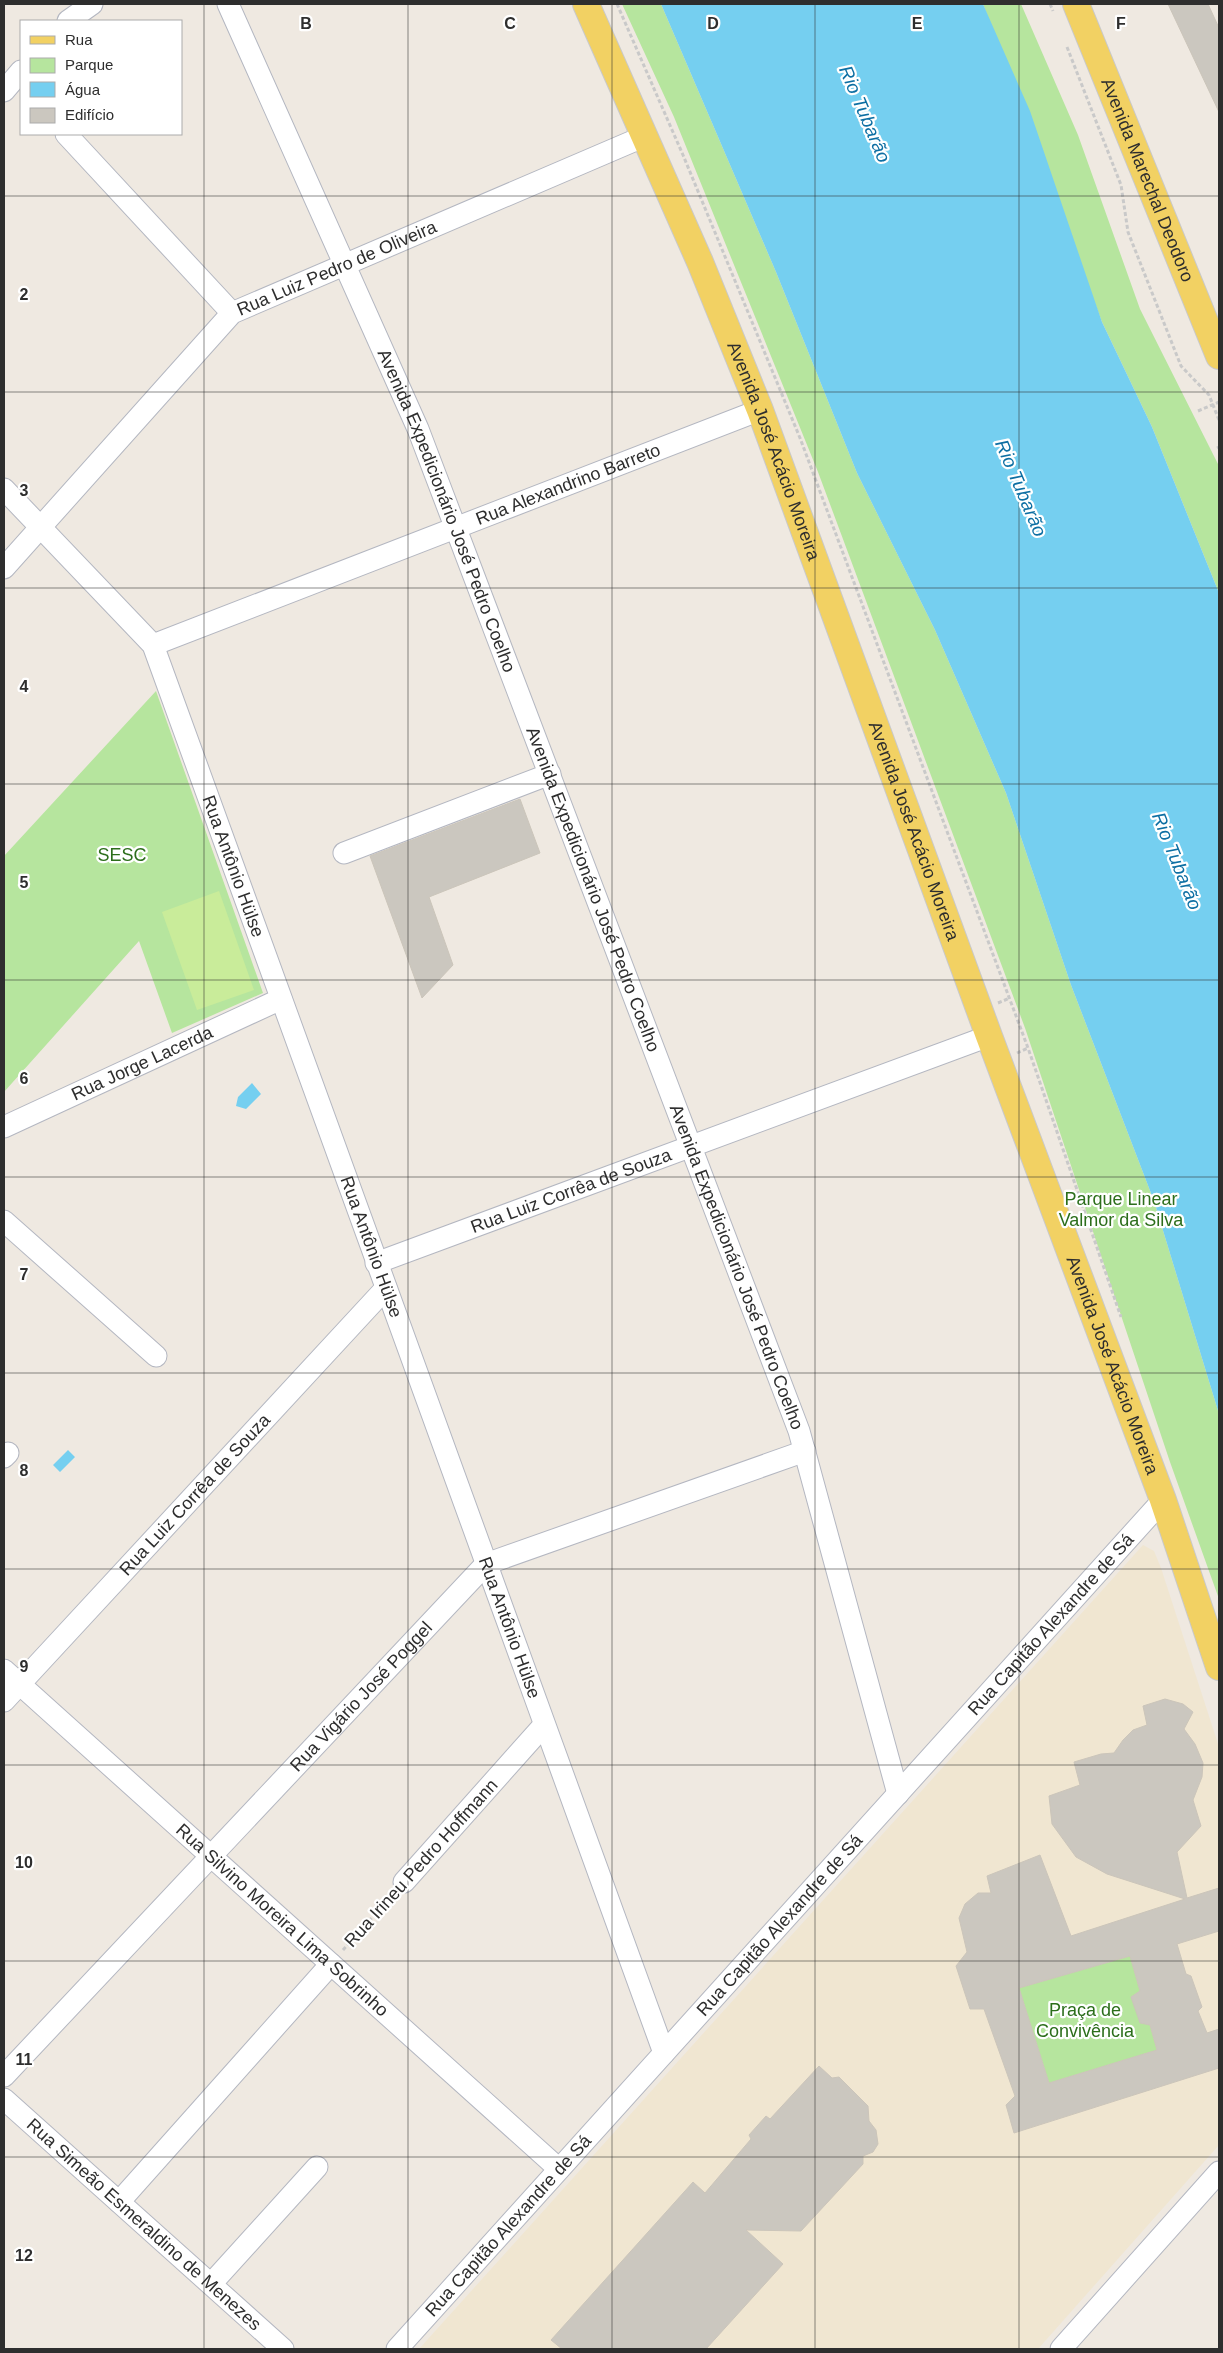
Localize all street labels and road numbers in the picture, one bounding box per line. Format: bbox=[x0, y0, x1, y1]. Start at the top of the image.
street label: Avenida Marechal Deodoro bbox=[1097, 75, 1198, 285]
street label: Rua Luiz Pedro de Oliveira bbox=[234, 216, 440, 320]
street label: Avenida José Acácio Moreira bbox=[723, 339, 824, 564]
street label: Avenida Expedicionário José Pedro Coelho bbox=[374, 346, 520, 675]
street label: Rua Alexandrino Barreto bbox=[473, 440, 663, 529]
street label: Avenida José Acácio Moreira bbox=[865, 719, 964, 944]
street label: Avenida Expedicionário José Pedro Coelho bbox=[522, 724, 664, 1055]
street label: Rua Antônio Hülse bbox=[198, 793, 268, 940]
street label: Rua Jorge Lacerda bbox=[68, 1022, 217, 1104]
street label: Avenida Expedicionário José Pedro Coelho bbox=[666, 1102, 807, 1432]
street label: Rua Luiz Corrêa de Souza bbox=[468, 1144, 675, 1237]
street label: Rua Antônio Hülse bbox=[337, 1173, 406, 1320]
street label: Avenida José Acácio Moreira bbox=[1062, 1253, 1163, 1478]
street label: Rua Luiz Corrêa de Souza bbox=[115, 1409, 275, 1579]
street label: Rua Capitão Alexandre de Sá bbox=[964, 1529, 1138, 1719]
street label: Rua Antônio Hülse bbox=[475, 1554, 544, 1701]
street label: Rua Vigário José Poggel bbox=[286, 1618, 436, 1776]
street label: Rua Irineu Pedro Hoffmann bbox=[340, 1775, 502, 1951]
street label: Rua Silvino Moreira Lima Sobrinho bbox=[172, 1820, 392, 2021]
street label: Rua Capitão Alexandre de Sá bbox=[693, 1830, 867, 2020]
street label: Rua Simeão Esmeraldino de Menezes bbox=[23, 2114, 265, 2334]
street label: Rua Capitão Alexandre de Sá bbox=[421, 2130, 596, 2321]

